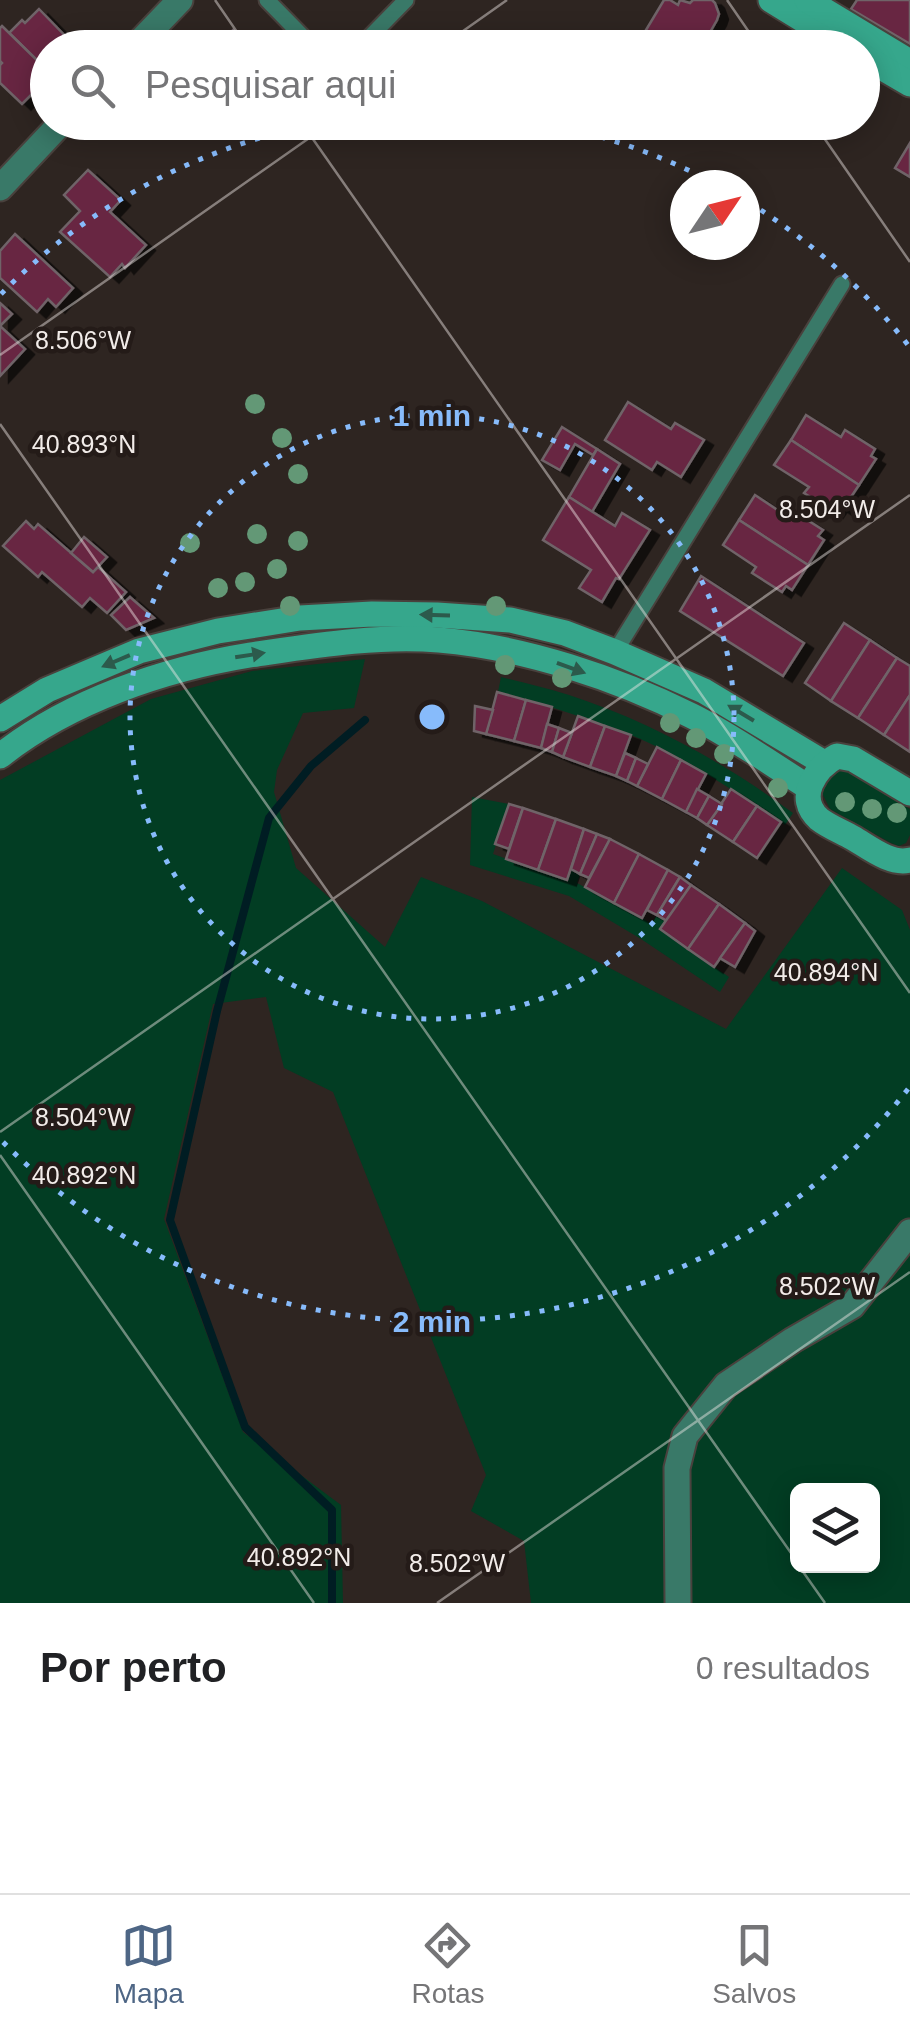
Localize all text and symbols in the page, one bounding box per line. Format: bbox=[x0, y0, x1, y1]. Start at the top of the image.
search box bbox=[30, 30, 880, 140]
icon: search bbox=[65, 58, 120, 113]
text: Pesquisar aqui bbox=[145, 64, 396, 106]
north arrow bbox=[670, 170, 760, 260]
text: 8.506°W bbox=[35, 326, 131, 354]
text: 1 min bbox=[393, 399, 471, 432]
text: 40.893°N bbox=[32, 430, 136, 458]
text: 8.504°W bbox=[779, 495, 875, 523]
one-way arrow bbox=[418, 607, 450, 623]
one-way arrow bbox=[235, 647, 266, 663]
one-way arrow bbox=[100, 653, 130, 669]
one-way arrow bbox=[556, 661, 586, 676]
centre of rings bbox=[414, 699, 450, 735]
one-way arrow bbox=[727, 704, 754, 723]
text: 40.894°N bbox=[774, 958, 878, 986]
text: 8.504°W bbox=[35, 1103, 131, 1131]
text: 40.892°N bbox=[32, 1161, 136, 1189]
text: 8.502°W bbox=[779, 1272, 875, 1300]
text: 2 min bbox=[393, 1305, 471, 1338]
map controls bbox=[790, 1483, 880, 1573]
button: layers bbox=[790, 1483, 880, 1573]
text: 40.892°N bbox=[247, 1543, 351, 1571]
text: 8.502°W bbox=[409, 1549, 505, 1577]
text: Por perto bbox=[40, 1644, 227, 1691]
text: 0 resultados bbox=[696, 1650, 870, 1686]
tab: Mapa bbox=[114, 1918, 184, 2010]
tab: Rotas bbox=[411, 1918, 485, 2010]
tab: Salvos bbox=[712, 1918, 796, 2010]

